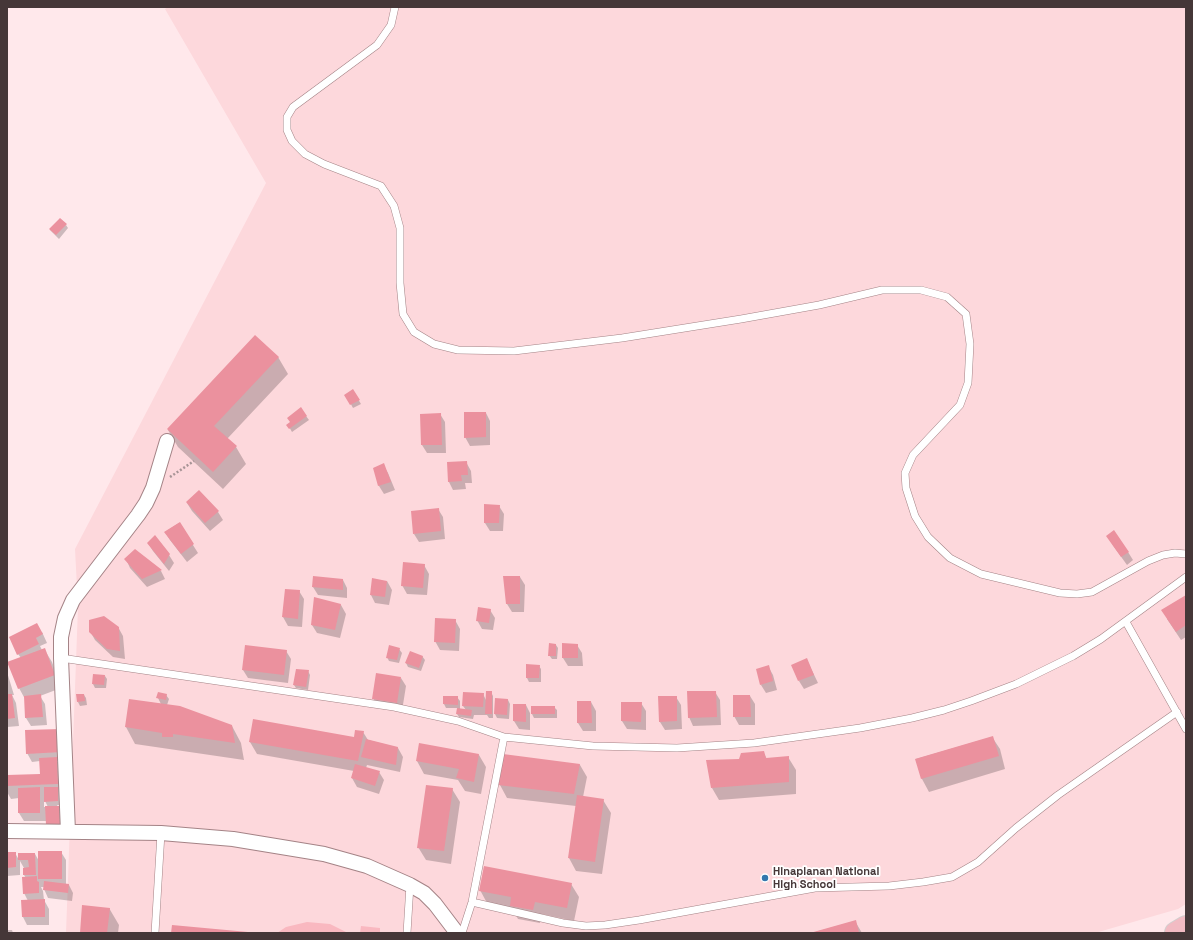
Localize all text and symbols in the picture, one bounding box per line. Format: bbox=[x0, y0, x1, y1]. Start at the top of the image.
place label: Hinaplanan National High School bbox=[773, 865, 879, 891]
marker: Hinaplanan National High School bbox=[760, 873, 770, 883]

